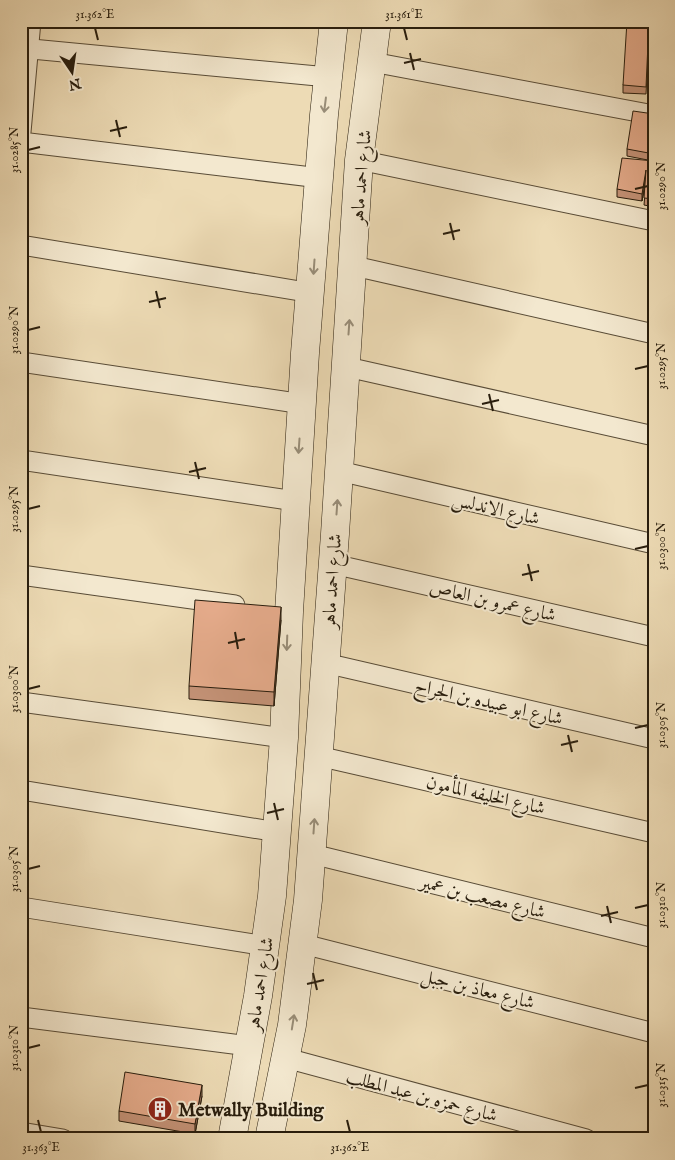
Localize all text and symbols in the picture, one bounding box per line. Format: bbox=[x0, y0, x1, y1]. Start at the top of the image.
text: 31.362°E bbox=[76, 7, 114, 22]
text: 31.361°E bbox=[385, 7, 423, 22]
north arrow bbox=[48, 48, 98, 98]
text: N bbox=[67, 73, 84, 94]
one-way arrow bbox=[320, 96, 330, 112]
text: 31.0285°N bbox=[7, 126, 22, 173]
street label: شارع احمد ماهر bbox=[346, 129, 380, 228]
text: 31.0290°N bbox=[654, 161, 669, 210]
one-way arrow bbox=[309, 258, 318, 274]
text: 31.0290°N bbox=[7, 305, 22, 354]
one-way arrow bbox=[345, 320, 354, 336]
text: 31.0295°N bbox=[654, 342, 669, 389]
one-way arrow bbox=[295, 438, 304, 454]
text: 31.0295°N bbox=[7, 485, 22, 532]
street label: شارع الاندلس bbox=[449, 488, 542, 534]
one-way arrow bbox=[332, 499, 341, 515]
text: 31.0300°N bbox=[654, 521, 669, 570]
street label: شارع احمد ماهر bbox=[318, 533, 350, 632]
street label: شارع عمرو بن العاص bbox=[427, 576, 558, 630]
one-way arrow bbox=[283, 635, 292, 651]
text: 31.0300°N bbox=[7, 664, 22, 713]
street label: شارع ابو عبيده بن الجراح bbox=[411, 674, 565, 736]
text: 31.0305°N bbox=[654, 701, 669, 748]
street label: شارع الخليفه المأمون bbox=[423, 768, 548, 823]
one-way arrow bbox=[309, 818, 318, 834]
text: 31.0305°N bbox=[7, 845, 22, 892]
street label: شارع مصعب بن عمير bbox=[415, 870, 548, 927]
text: 31.0310°N bbox=[654, 881, 669, 928]
street label: شارع احمد ماهر bbox=[241, 935, 282, 1035]
street label: شارع معاذ بن جبل bbox=[418, 964, 537, 1018]
one-way arrow bbox=[288, 1015, 298, 1031]
text: 31.0310°N bbox=[7, 1024, 22, 1071]
text: 31.0315°N bbox=[654, 1062, 669, 1107]
street label: شارع حمزه بن عبد المطلب bbox=[343, 1065, 500, 1131]
building icon: Metwally Building bbox=[147, 1096, 173, 1122]
place label: Metwally Building bbox=[178, 1099, 324, 1123]
text: 31.363°E bbox=[22, 1140, 60, 1155]
text: 31.362°E bbox=[331, 1140, 369, 1155]

